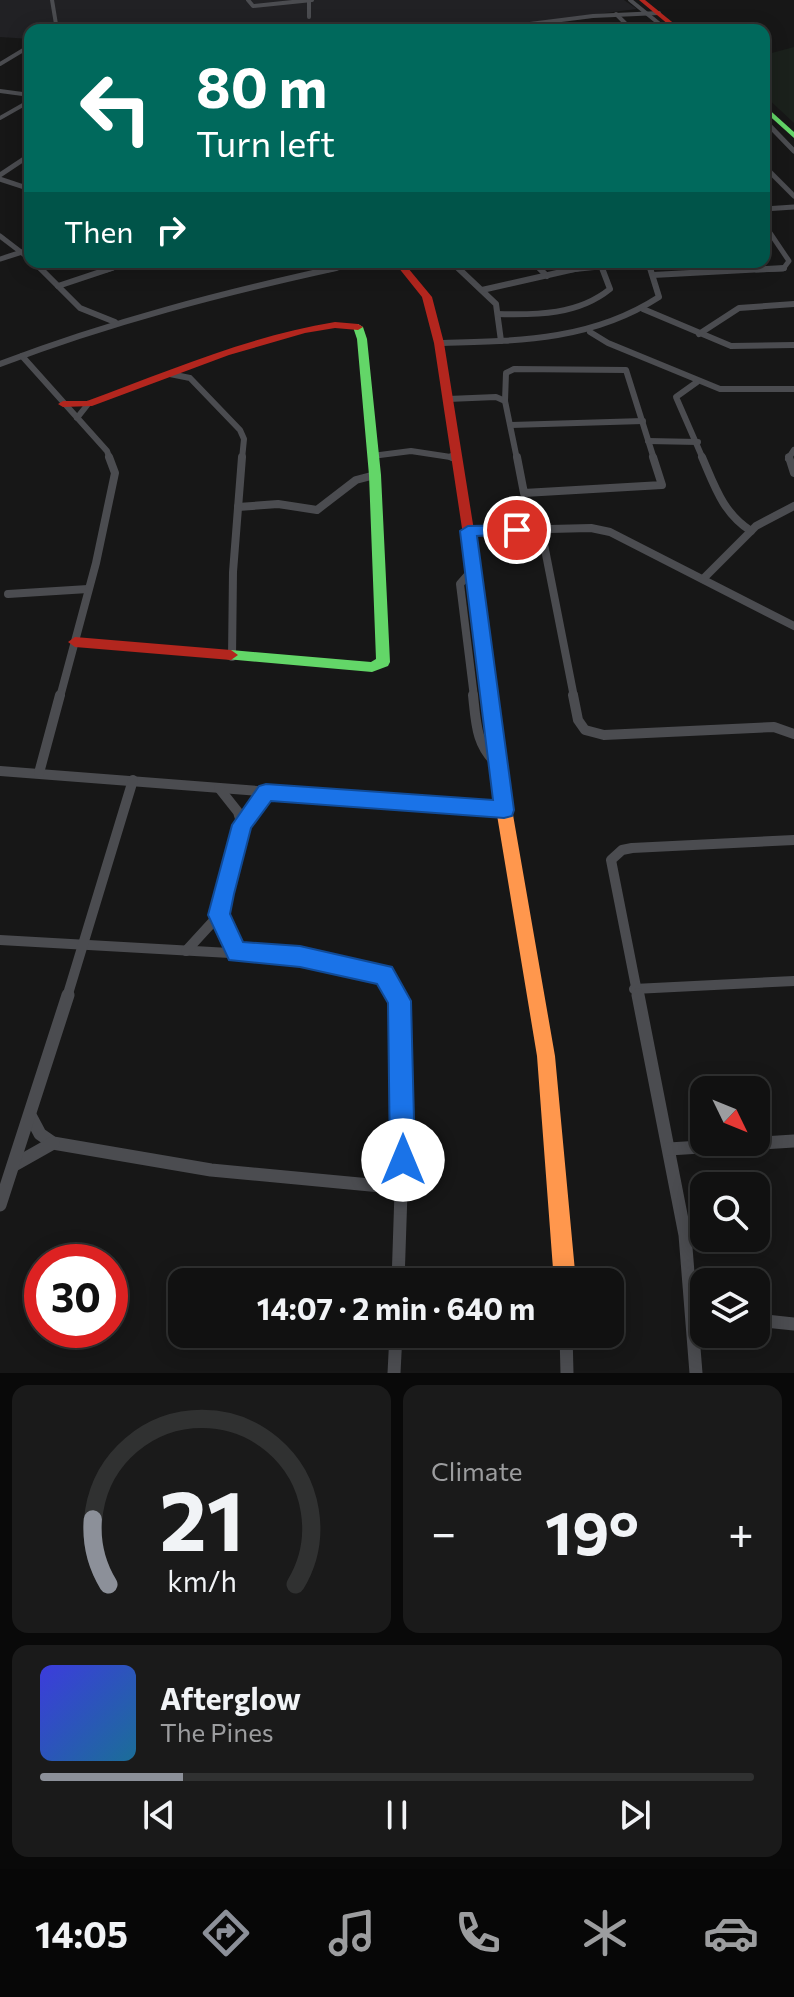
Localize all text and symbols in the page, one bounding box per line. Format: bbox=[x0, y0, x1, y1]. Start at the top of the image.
text: 80 m bbox=[196, 51, 327, 120]
icon: left bbox=[64, 56, 168, 160]
text: Turn left bbox=[196, 120, 335, 164]
icon: right bbox=[149, 208, 193, 252]
text: Then bbox=[64, 212, 133, 249]
pin bbox=[483, 496, 551, 564]
icon: arrive bbox=[495, 508, 539, 552]
north arrow bbox=[690, 1076, 770, 1156]
map controls bbox=[690, 1076, 770, 1348]
position arrow bbox=[361, 1118, 445, 1202]
button: search bbox=[690, 1172, 770, 1252]
speed limit sign: 30 bbox=[24, 1244, 128, 1348]
button: layers bbox=[690, 1268, 770, 1348]
text: 14:07 · 2 min · 640 m bbox=[257, 1289, 535, 1326]
text: Climate bbox=[431, 1455, 523, 1486]
text: 21 bbox=[159, 1466, 244, 1568]
text: 19° bbox=[545, 1494, 639, 1567]
text: − bbox=[431, 1504, 456, 1558]
text: + bbox=[728, 1504, 754, 1558]
text: km/h bbox=[167, 1563, 236, 1598]
text: Afterglow bbox=[160, 1679, 301, 1716]
text: The Pines bbox=[160, 1716, 274, 1747]
icon: previous bbox=[137, 1793, 181, 1837]
icon: pause bbox=[375, 1793, 419, 1837]
icon: next bbox=[613, 1793, 657, 1837]
icon: directions bbox=[198, 1905, 254, 1961]
icon: music bbox=[324, 1905, 380, 1961]
icon: phone bbox=[450, 1905, 506, 1961]
icon: climate bbox=[577, 1905, 633, 1961]
icon: car bbox=[703, 1905, 759, 1961]
text: 14:05 bbox=[35, 1911, 128, 1955]

